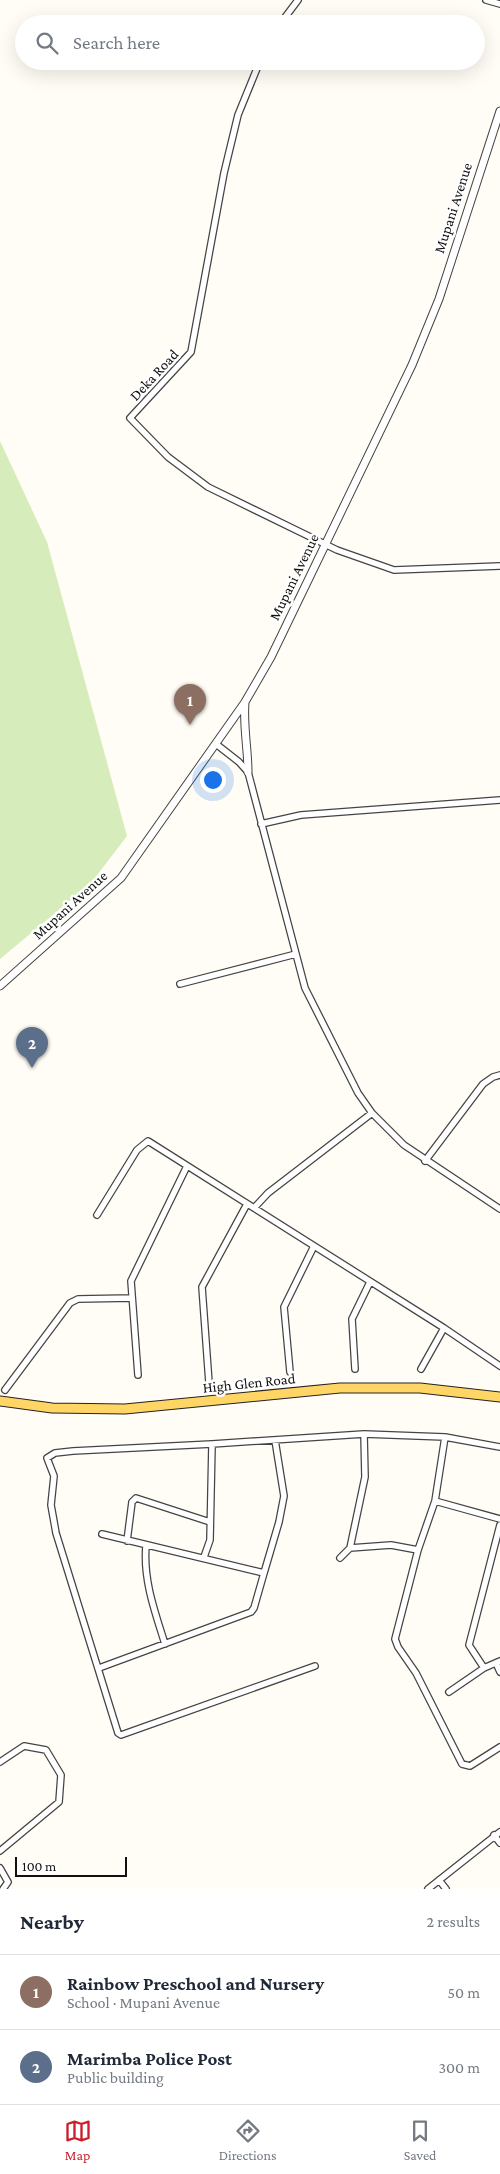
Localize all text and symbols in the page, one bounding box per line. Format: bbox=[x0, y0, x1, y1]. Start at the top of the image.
search box bbox=[15, 15, 485, 70]
icon: search bbox=[33, 29, 61, 57]
text: Search here bbox=[73, 32, 160, 53]
street label: Mupani Avenue bbox=[431, 160, 476, 256]
street label: Deka Road bbox=[126, 346, 182, 404]
street label: Mupani Avenue bbox=[266, 531, 323, 623]
pin: 1 bbox=[174, 684, 206, 725]
your location bbox=[200, 767, 226, 793]
street label: Mupani Avenue bbox=[30, 867, 111, 943]
pin: 2 bbox=[16, 1027, 48, 1068]
street label: High Glen Road bbox=[202, 1370, 296, 1397]
scale bar bbox=[15, 1854, 128, 1877]
text: 100 m bbox=[22, 1858, 56, 1874]
text: Nearby bbox=[20, 1910, 84, 1934]
text: 2 results bbox=[427, 1913, 480, 1930]
text: Rainbow Preschool and Nursery bbox=[67, 1973, 324, 1994]
text: 1 bbox=[33, 1984, 39, 2001]
text: 50 m bbox=[448, 1984, 480, 2001]
text: School · Mupani Avenue bbox=[67, 1994, 220, 2011]
text: Marimba Police Post bbox=[67, 2048, 232, 2069]
text: 2 bbox=[32, 2059, 40, 2076]
text: 300 m bbox=[438, 2059, 480, 2076]
text: Public building bbox=[67, 2069, 164, 2086]
tab: Map bbox=[64, 2117, 92, 2163]
tab: Directions bbox=[219, 2117, 277, 2163]
tab: Saved bbox=[404, 2117, 436, 2163]

